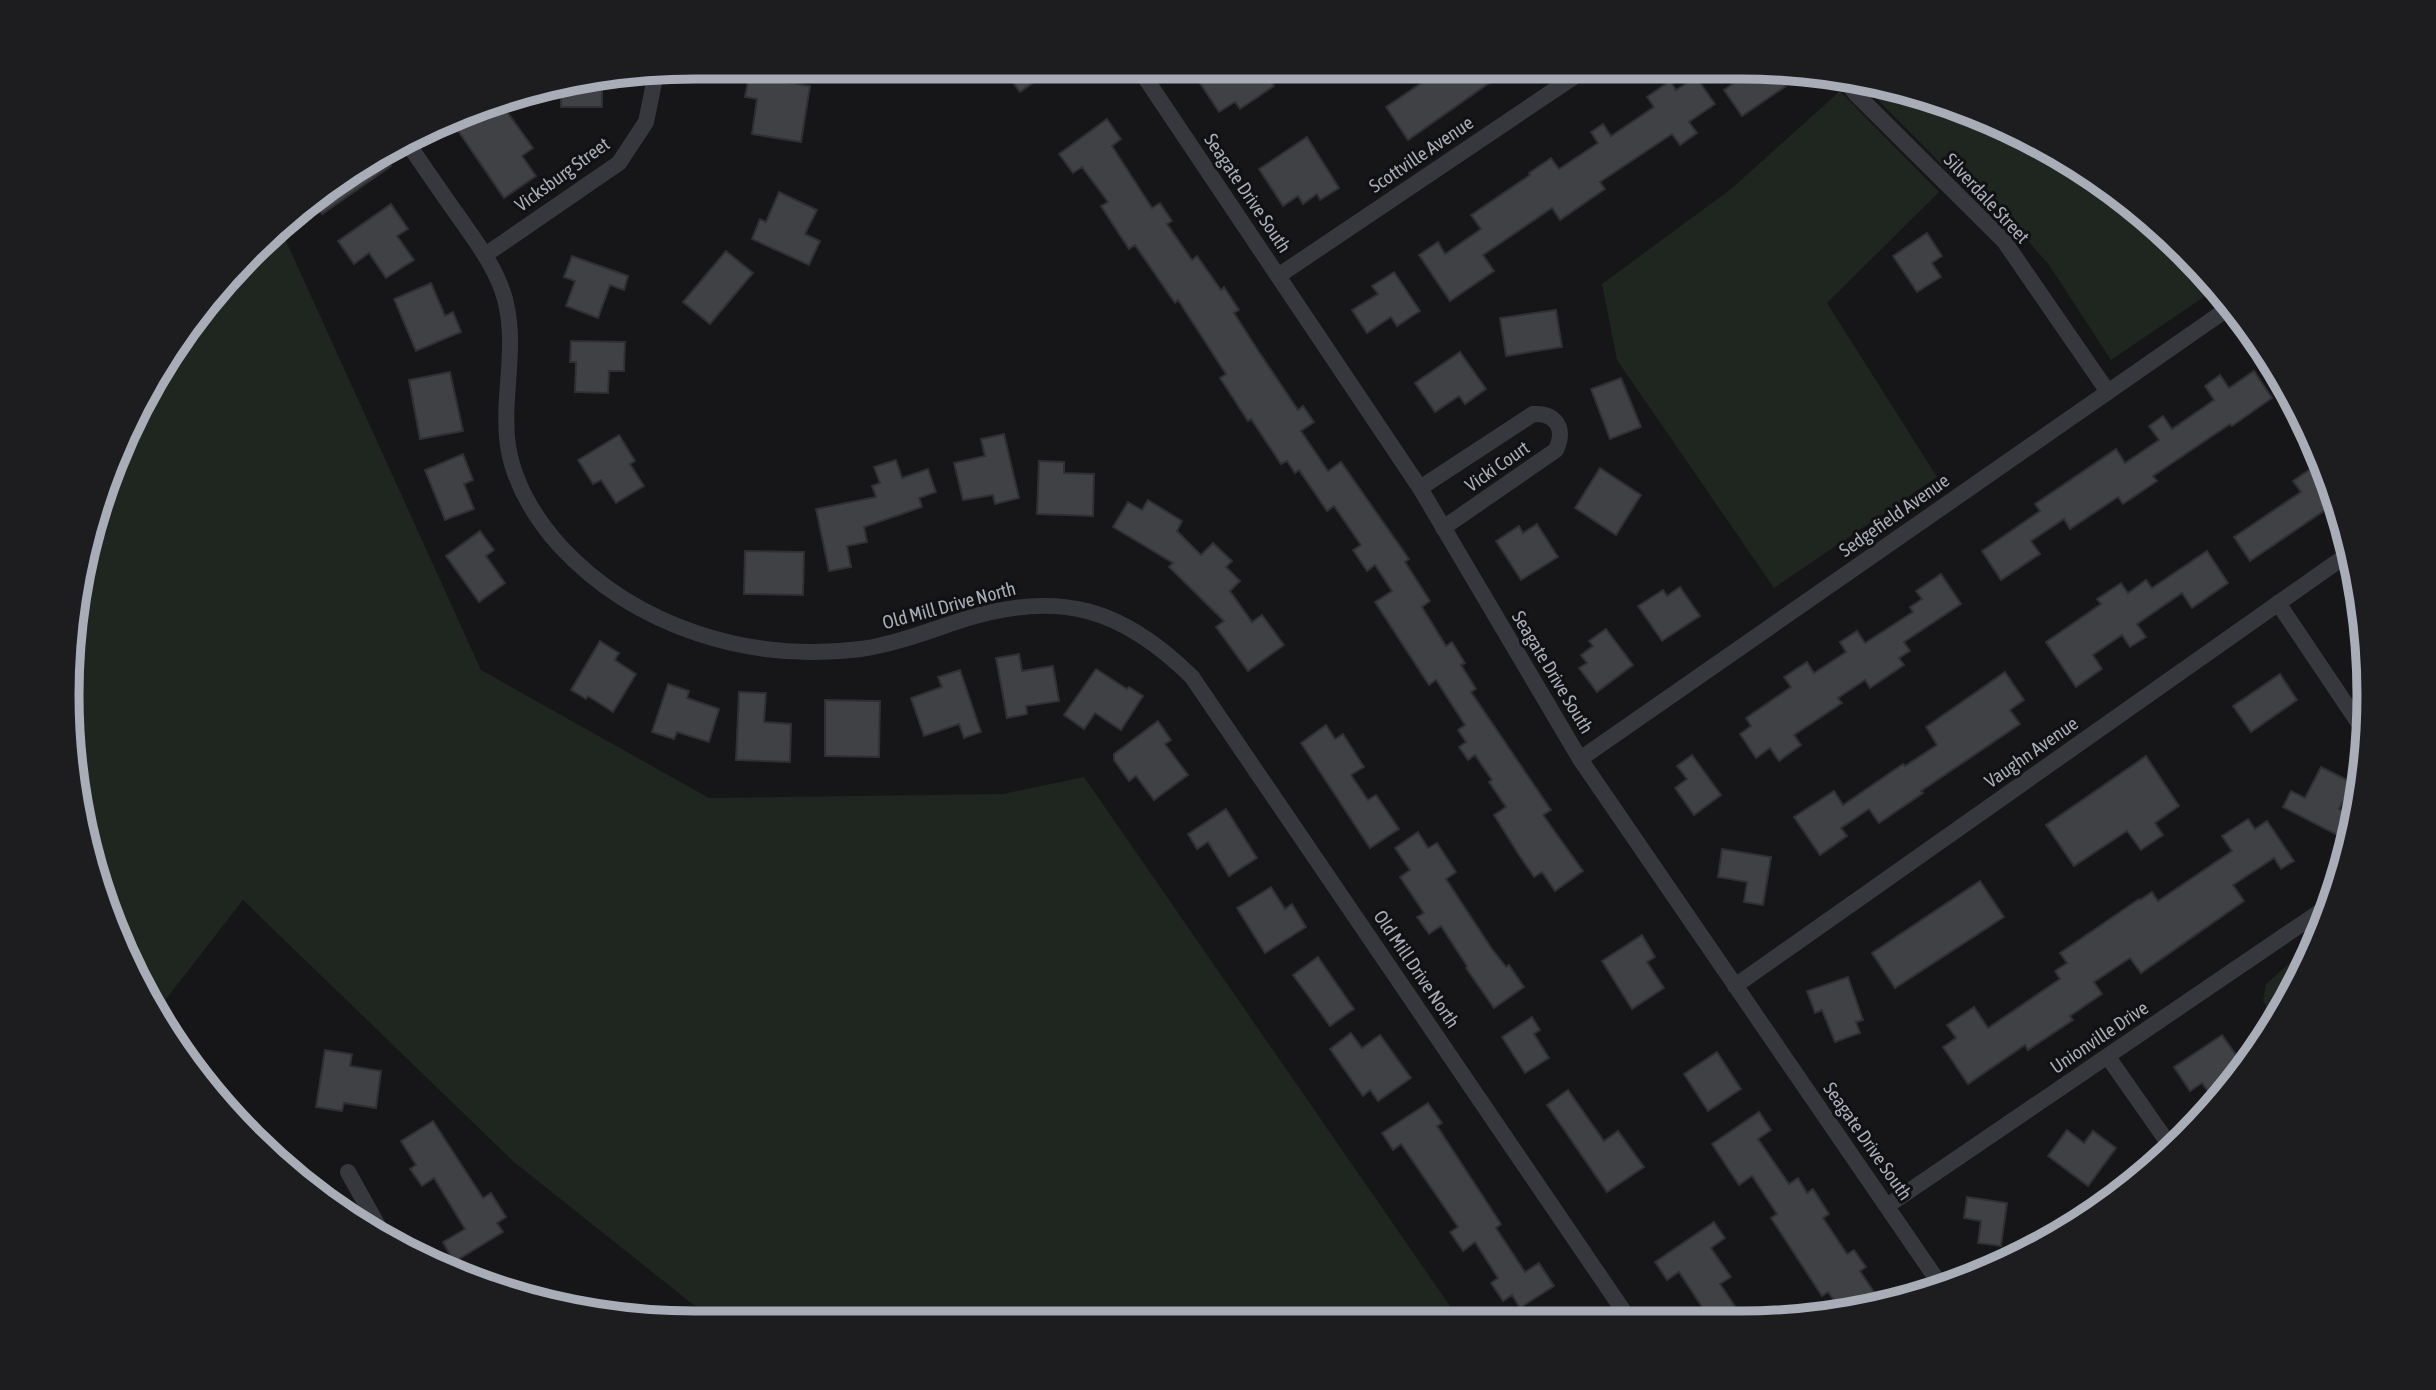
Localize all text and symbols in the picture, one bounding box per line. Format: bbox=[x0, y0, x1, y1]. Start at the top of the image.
street label: Scottville Avenue bbox=[1365, 111, 1477, 197]
street label: Seagate Drive South bbox=[1200, 129, 1296, 257]
street label: Vicksburg Street bbox=[510, 132, 614, 216]
street label: Silverdale Street bbox=[1940, 149, 2034, 247]
street label: Vicki Court bbox=[1461, 436, 1533, 496]
street label: Sedgefield Avenue bbox=[1835, 469, 1953, 561]
street label: Old Mill Drive North bbox=[880, 577, 1018, 633]
street label: Seagate Drive South bbox=[1508, 607, 1598, 737]
street label: Vaughn Avenue bbox=[1980, 712, 2082, 792]
street label: Old Mill Drive North bbox=[1370, 906, 1464, 1032]
street label: Unionville Drive bbox=[2046, 996, 2152, 1078]
street label: Seagate Drive South bbox=[1819, 1078, 1917, 1204]

